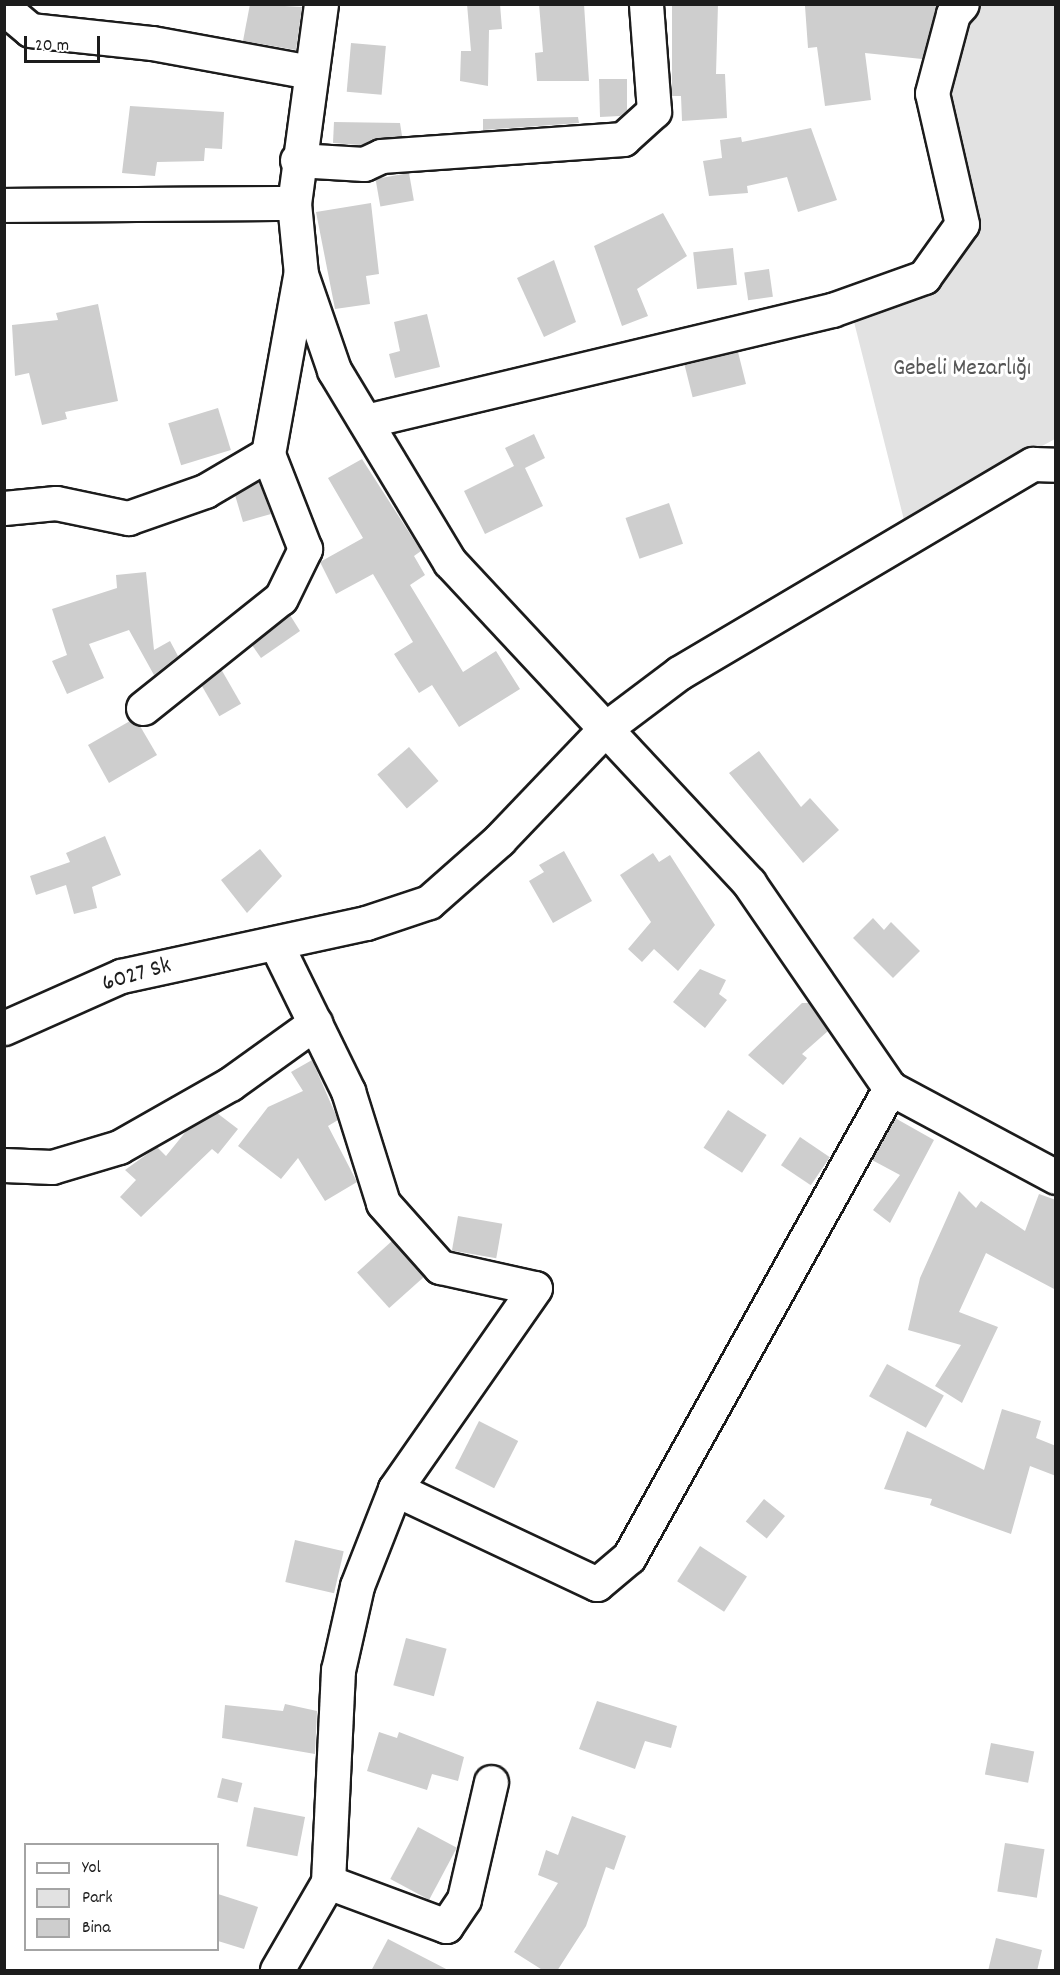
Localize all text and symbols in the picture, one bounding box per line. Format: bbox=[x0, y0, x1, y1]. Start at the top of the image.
scale bar bbox=[27, 24, 104, 62]
text: 20 m bbox=[35, 34, 69, 59]
park label: Gebeli Mezarlığı bbox=[893, 356, 1031, 384]
street label: 6027 Sk bbox=[99, 952, 175, 1000]
legend bbox=[24, 1843, 219, 1951]
text: Yol bbox=[82, 1856, 101, 1881]
text: Park bbox=[82, 1886, 113, 1911]
text: Bina bbox=[82, 1916, 111, 1941]

